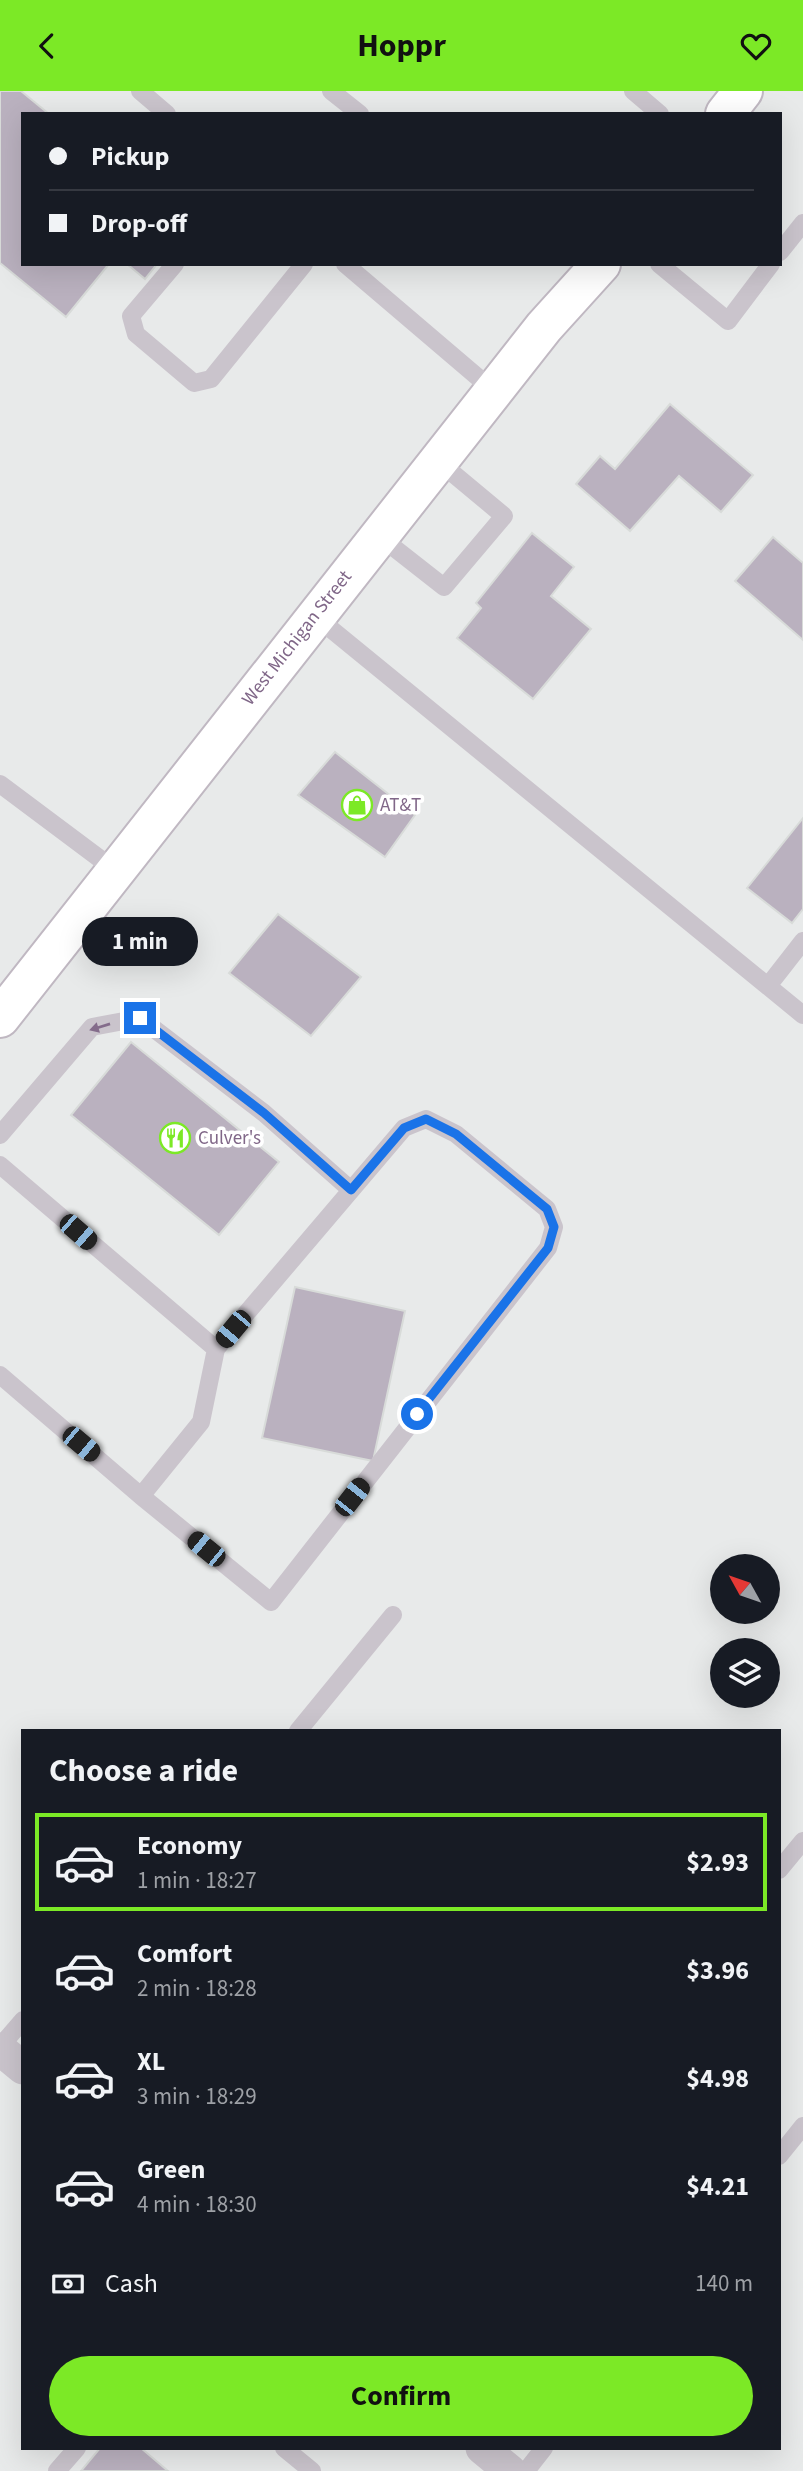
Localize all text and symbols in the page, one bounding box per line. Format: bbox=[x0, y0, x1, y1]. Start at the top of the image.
text: Hoppr bbox=[357, 23, 446, 69]
icon: back bbox=[28, 27, 66, 65]
icon: heart bbox=[737, 27, 775, 65]
text: Pickup bbox=[91, 138, 169, 175]
text: Drop-off bbox=[91, 205, 187, 242]
street label: West Michigan Street bbox=[236, 564, 359, 711]
shop icon: AT&T bbox=[340, 788, 374, 822]
place label: AT&T bbox=[380, 792, 421, 819]
callout: 1 min bbox=[82, 916, 198, 965]
text: 1 min bbox=[112, 925, 168, 958]
route end bbox=[124, 1002, 156, 1034]
one-way arrow bbox=[90, 1023, 111, 1033]
restaurant icon: Culver's bbox=[158, 1121, 192, 1155]
place label: Culver's bbox=[198, 1125, 261, 1152]
car bbox=[56, 1210, 101, 1254]
car bbox=[212, 1306, 255, 1352]
route start bbox=[401, 1398, 433, 1430]
car bbox=[59, 1422, 104, 1466]
car bbox=[331, 1474, 374, 1520]
car bbox=[184, 1528, 229, 1570]
north arrow bbox=[710, 1554, 780, 1624]
map controls bbox=[710, 1554, 780, 1708]
button: layers bbox=[710, 1638, 780, 1708]
text: Choose a ride bbox=[49, 1748, 238, 1794]
text: Economy bbox=[137, 1827, 242, 1864]
icon: car bbox=[53, 1831, 116, 1894]
text: $2.93 bbox=[686, 1844, 749, 1881]
text: 1 min · 18:27 bbox=[137, 1864, 257, 1897]
text: Comfort bbox=[137, 1935, 232, 1972]
icon: car bbox=[53, 1939, 116, 2002]
text: $3.96 bbox=[686, 1952, 749, 1989]
text: 2 min · 18:28 bbox=[137, 1972, 257, 2005]
text: XL bbox=[137, 2043, 165, 2080]
icon: car bbox=[53, 2047, 116, 2110]
text: $4.98 bbox=[686, 2060, 749, 2097]
text: 3 min · 18:29 bbox=[137, 2080, 257, 2113]
text: Green bbox=[137, 2151, 205, 2188]
icon: car bbox=[53, 2155, 116, 2218]
text: $4.21 bbox=[686, 2168, 749, 2205]
text: 4 min · 18:30 bbox=[137, 2188, 257, 2221]
icon: cash bbox=[49, 2265, 87, 2303]
text: Cash bbox=[105, 2265, 158, 2302]
text: 140 m bbox=[695, 2267, 753, 2300]
button: Confirm bbox=[49, 2356, 753, 2436]

